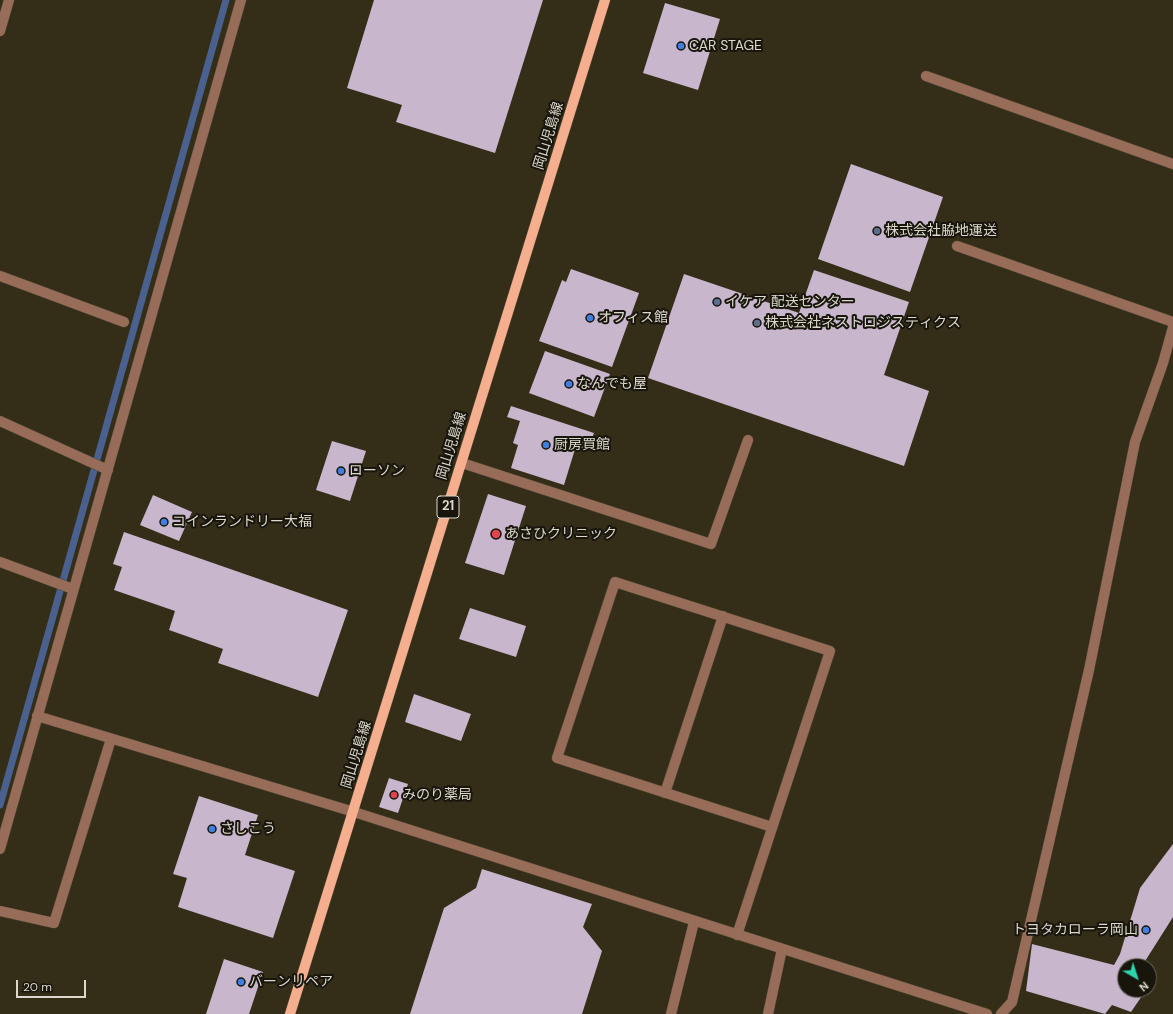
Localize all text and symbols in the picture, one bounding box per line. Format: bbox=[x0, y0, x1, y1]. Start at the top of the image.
place label: CAR STAGE bbox=[689, 38, 762, 54]
marker: CAR STAGE bbox=[676, 41, 686, 51]
street label: 岡山児島線 bbox=[531, 100, 567, 172]
place label: 株式会社脇地運送 bbox=[885, 223, 997, 239]
marker: 株式会社脇地運送 bbox=[872, 226, 882, 236]
place label: イケア 配送センター bbox=[725, 294, 855, 310]
marker: イケア 配送センター bbox=[712, 297, 722, 307]
place label: オフィス館 bbox=[598, 310, 668, 326]
marker: オフィス館 bbox=[585, 313, 595, 323]
place label: 株式会社ネストロジスティクス bbox=[765, 315, 961, 331]
marker: 株式会社ネストロジスティクス bbox=[752, 318, 762, 328]
place label: なんでも屋 bbox=[577, 376, 647, 392]
marker: なんでも屋 bbox=[564, 379, 574, 389]
street label: 岡山児島線 bbox=[434, 410, 470, 482]
place label: 厨房買館 bbox=[554, 437, 610, 453]
marker: 厨房買館 bbox=[541, 440, 551, 450]
place label: ローソン bbox=[349, 463, 405, 479]
marker: ローソン bbox=[336, 466, 346, 476]
road number: 21 bbox=[437, 496, 459, 518]
place label: コインランドリー大福 bbox=[172, 514, 312, 530]
marker: コインランドリー大福 bbox=[159, 517, 169, 527]
place label: あさひクリニック bbox=[505, 526, 617, 542]
marker: あさひクリニック bbox=[490, 528, 502, 540]
street label: 岡山児島線 bbox=[339, 719, 375, 791]
place label: みのり薬局 bbox=[402, 787, 472, 803]
marker: みのり薬局 bbox=[389, 790, 399, 800]
place label: さしこう bbox=[220, 821, 276, 837]
marker: さしこう bbox=[207, 824, 217, 834]
place label: トヨタカローラ岡山 bbox=[1012, 922, 1138, 938]
marker: トヨタカローラ岡山 bbox=[1141, 925, 1151, 935]
north arrow bbox=[1117, 958, 1157, 998]
scale bar bbox=[18, 972, 88, 998]
place label: バーンリペア bbox=[249, 974, 333, 990]
marker: バーンリペア bbox=[236, 977, 246, 987]
text: 20 m bbox=[23, 979, 52, 995]
text: N bbox=[1136, 979, 1151, 995]

